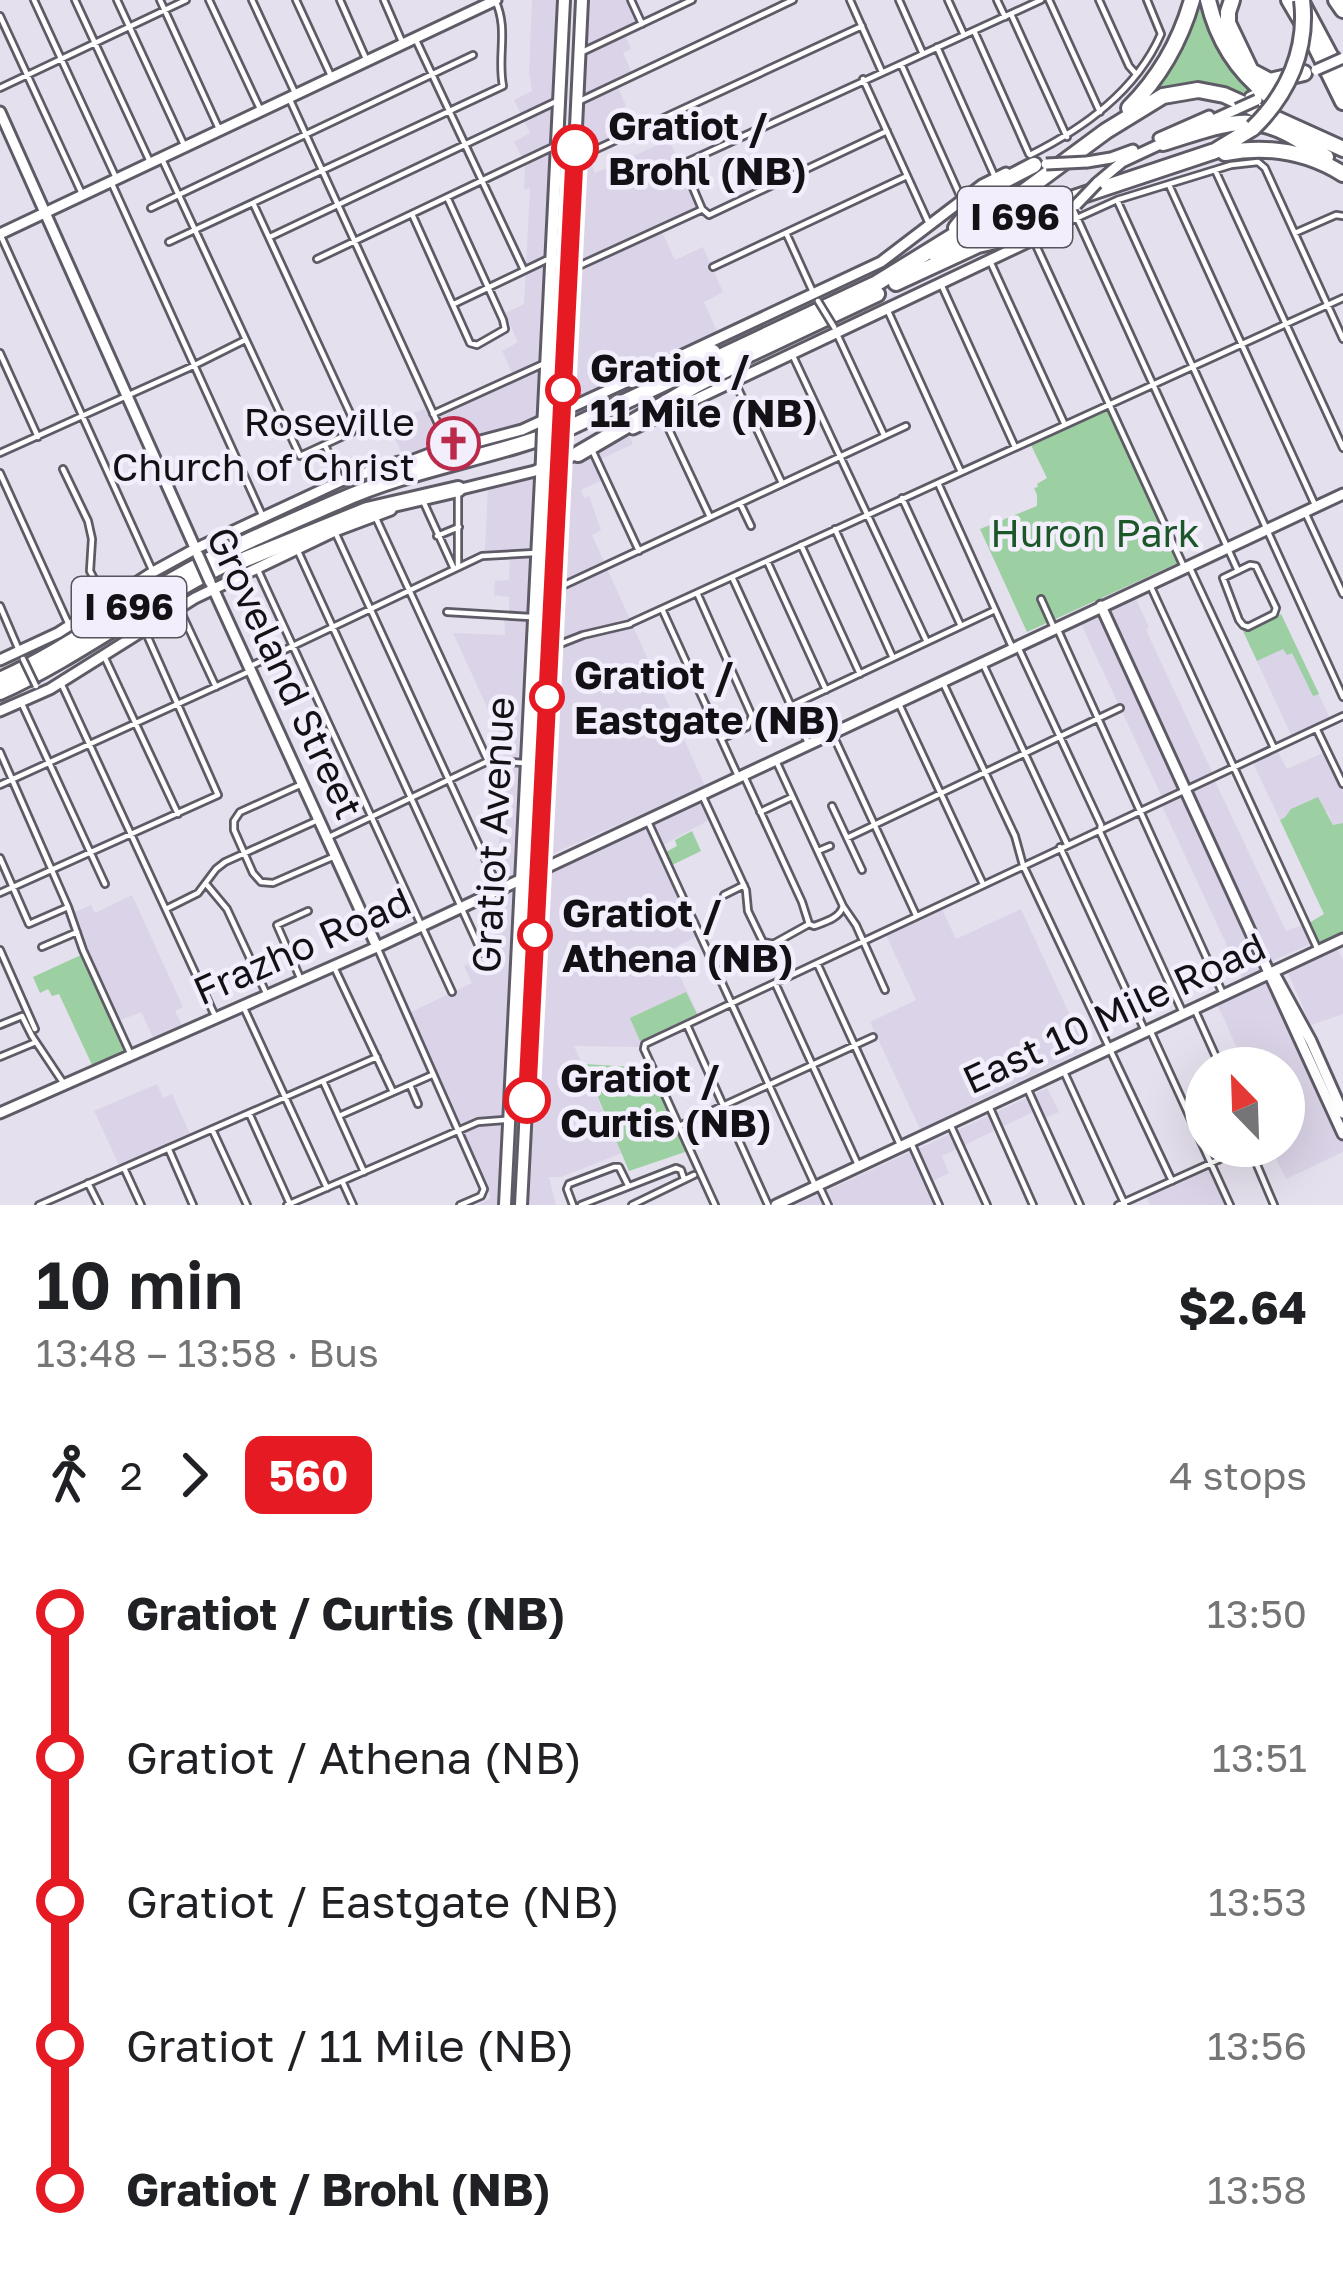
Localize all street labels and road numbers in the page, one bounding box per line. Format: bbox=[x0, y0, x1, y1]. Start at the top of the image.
road number: I 696 bbox=[958, 187, 1072, 247]
street label: Groveland Street bbox=[197, 520, 374, 826]
road number: I 696 bbox=[72, 577, 186, 637]
street label: Gratiot Avenue bbox=[462, 696, 523, 974]
street label: Frazho Road bbox=[186, 877, 418, 1014]
street label: East 10 Mile Road bbox=[955, 922, 1272, 1103]

